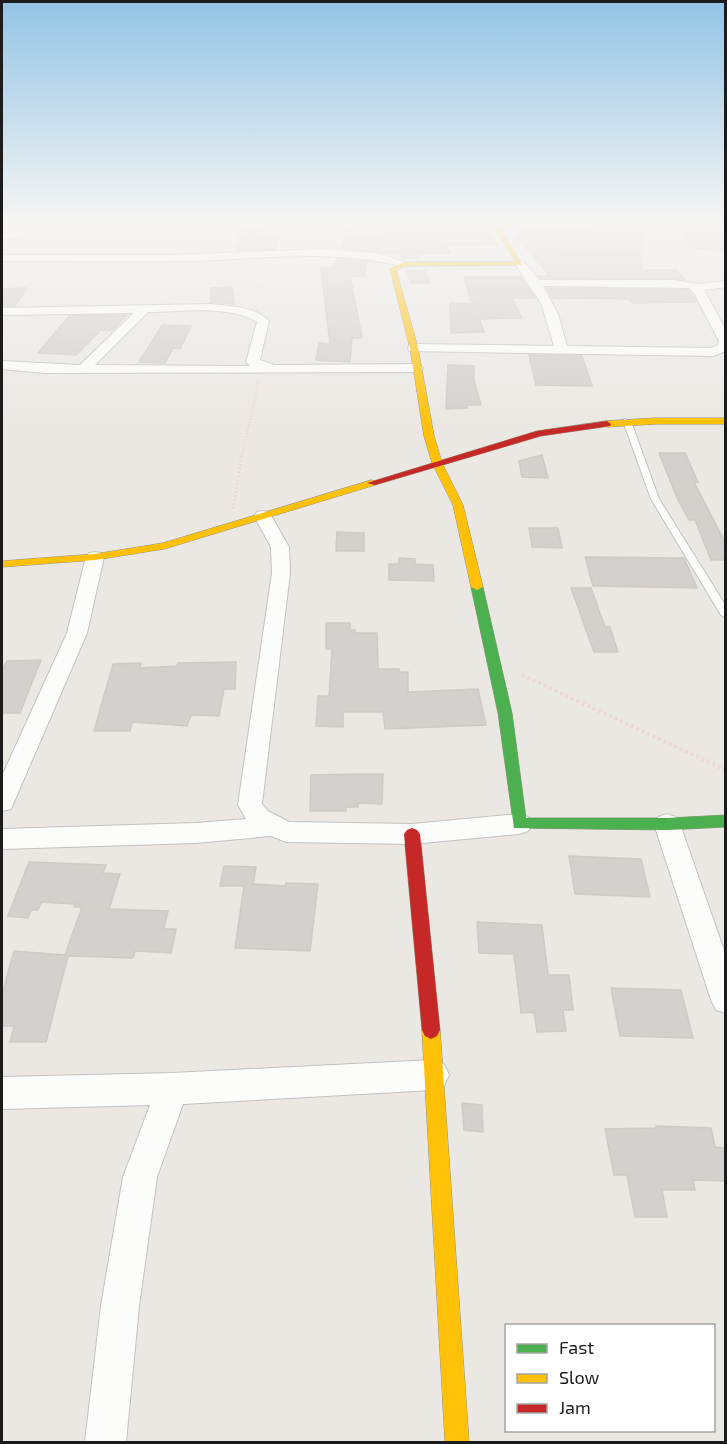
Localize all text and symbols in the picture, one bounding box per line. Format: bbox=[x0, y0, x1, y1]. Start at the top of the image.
legend bbox=[505, 1324, 715, 1432]
text: Fast bbox=[559, 1336, 594, 1358]
text: Slow bbox=[559, 1366, 600, 1388]
text: Jam bbox=[559, 1396, 591, 1418]

